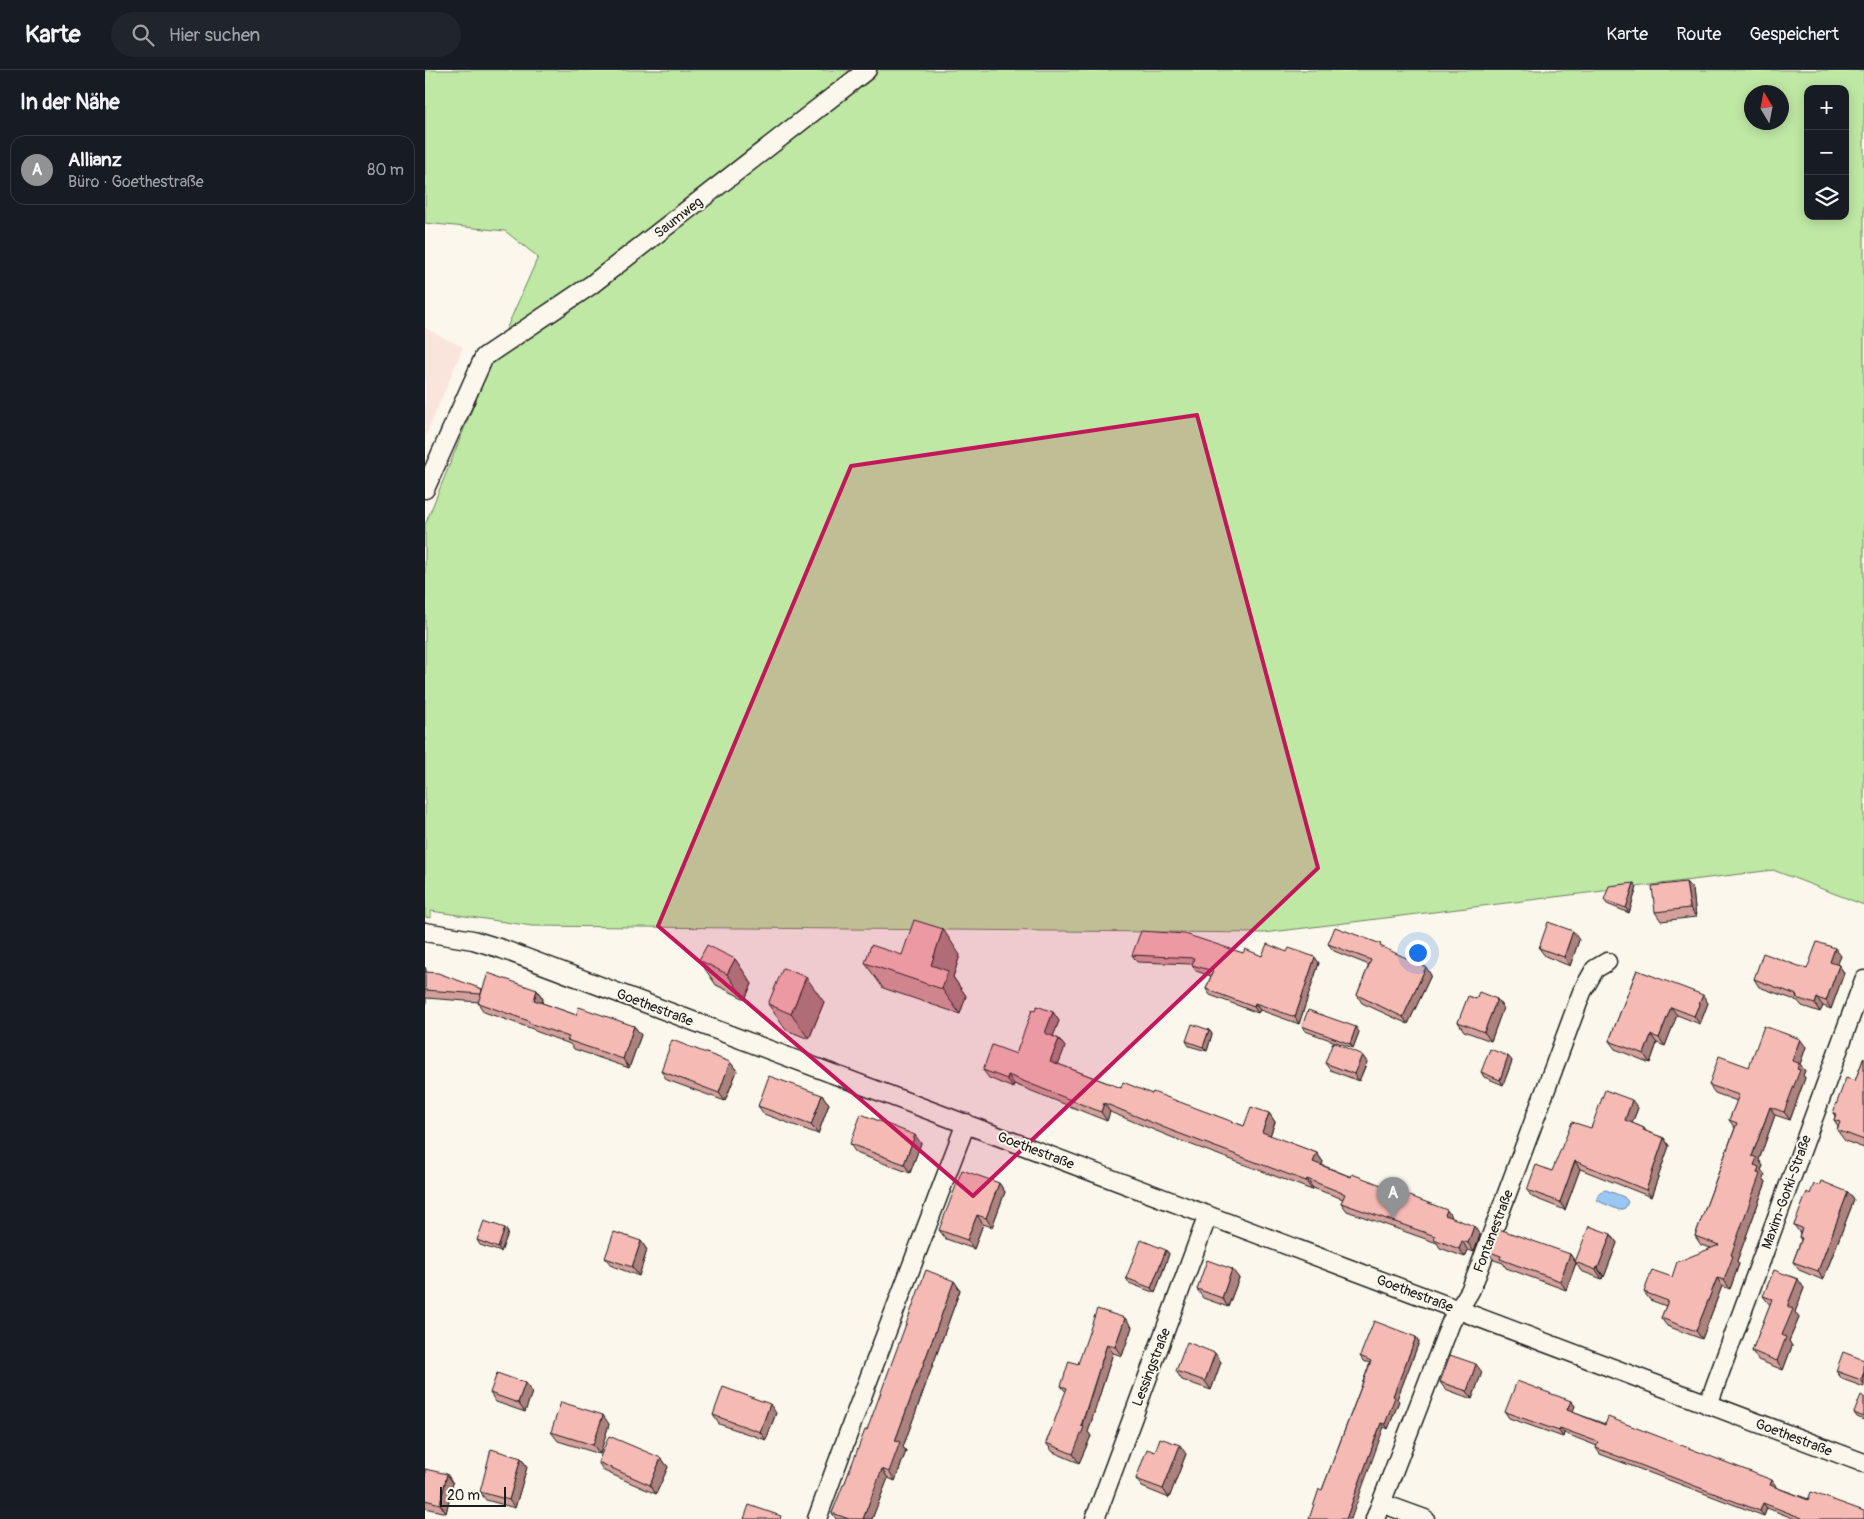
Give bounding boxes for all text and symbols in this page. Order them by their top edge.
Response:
search box [111,12,461,57]
text: Karte [25,20,81,49]
icon: search [129,21,157,49]
text: Hier suchen [169,23,260,47]
text: Karte [1606,23,1648,46]
text: Route [1676,23,1721,46]
text: Gespeichert [1749,23,1839,46]
north arrow [1744,85,1789,130]
map controls [1804,85,1849,220]
button: + [1804,85,1849,130]
text: In der Nähe [20,89,120,116]
button: − [1804,130,1849,175]
text: Allianz [68,148,122,172]
text: A [32,160,42,180]
text: 80 m [367,160,404,180]
text: Büro · Goethestraße [68,172,204,192]
button: layers [1804,175,1849,220]
street label: Saumweg [651,193,706,242]
your location [1405,940,1431,966]
street label: Goethestraße [614,985,696,1030]
street label: Goethestraße [995,1128,1077,1173]
street label: Maxim-Gorki-Straße [1758,1133,1815,1251]
pin: A [1377,1177,1409,1218]
street label: Fontanestraße [1470,1187,1517,1275]
street label: Goethestraße [1374,1271,1456,1316]
street label: Lessingstraße [1129,1326,1174,1409]
street label: Goethestraße [1753,1415,1835,1460]
scale bar [440,1484,506,1507]
text: 20 m [447,1487,480,1504]

